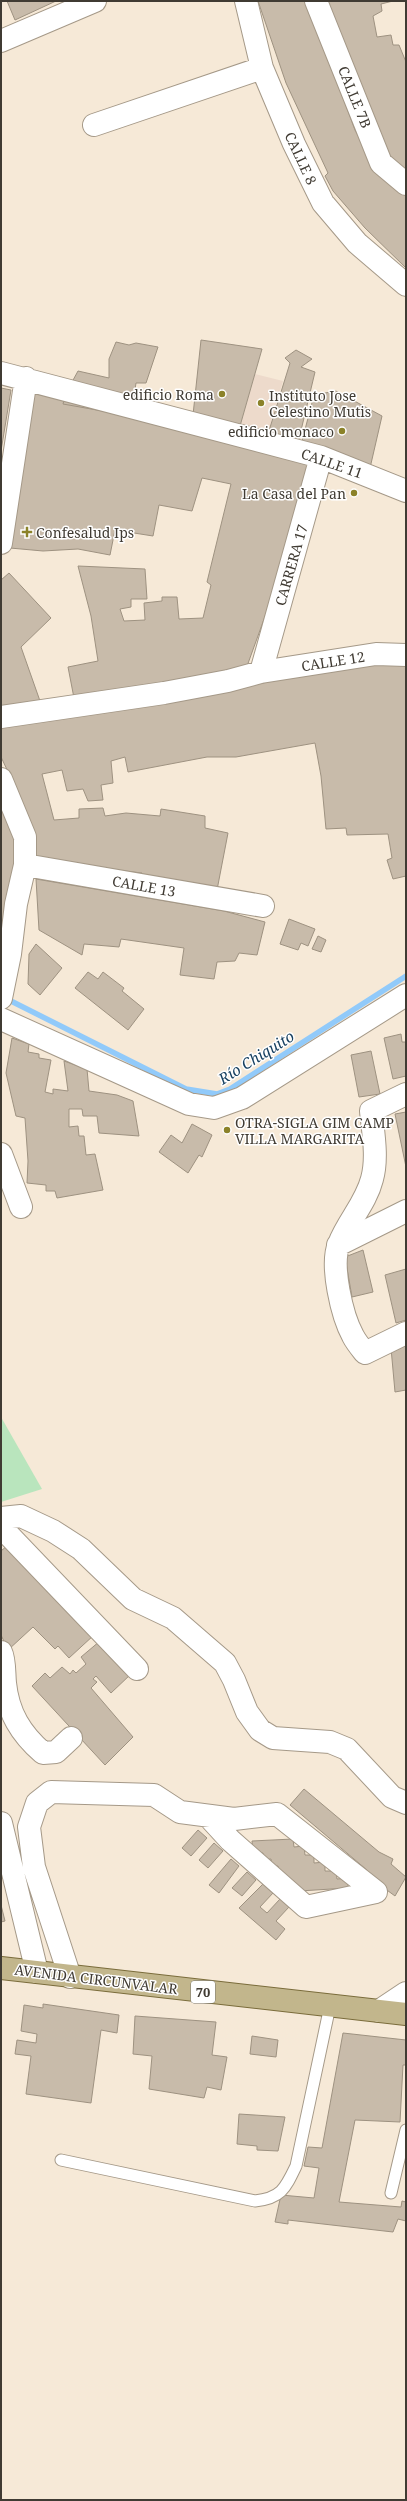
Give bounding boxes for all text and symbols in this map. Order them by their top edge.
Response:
street label: CALLE 7B [334,63,376,131]
street label: CALLE 8 [281,129,322,188]
place label: edificio Roma [123,385,214,404]
place label: Instituto Jose Celestino Mutis [269,386,371,421]
marker: edificio Roma [217,389,227,399]
marker: Instituto Jose Celestino Mutis [256,398,266,408]
place label: edificio monaco [228,422,334,441]
marker: edificio monaco [337,426,347,436]
street label: CALLE 11 [299,444,365,482]
place label: La Casa del Pan [242,484,346,503]
marker: La Casa del Pan [349,488,359,498]
street label: CARRERA 17 [270,522,312,608]
place label: Confesalud Ips [36,523,134,542]
marker: Confesalud Ips [21,526,33,538]
street label: CALLE 12 [300,647,366,675]
street label: CALLE 13 [111,871,177,901]
water label: Río Chiquito [213,1026,298,1089]
place label: OTRA-SIGLA GIM CAMP VILLA MARGARITA [235,1113,394,1148]
marker: OTRA-SIGLA GIM CAMP VILLA MARGARITA [222,1125,232,1135]
street label: AVENIDA CIRCUNVALAR [13,1960,179,1999]
road number: 70 [191,1981,215,2003]

